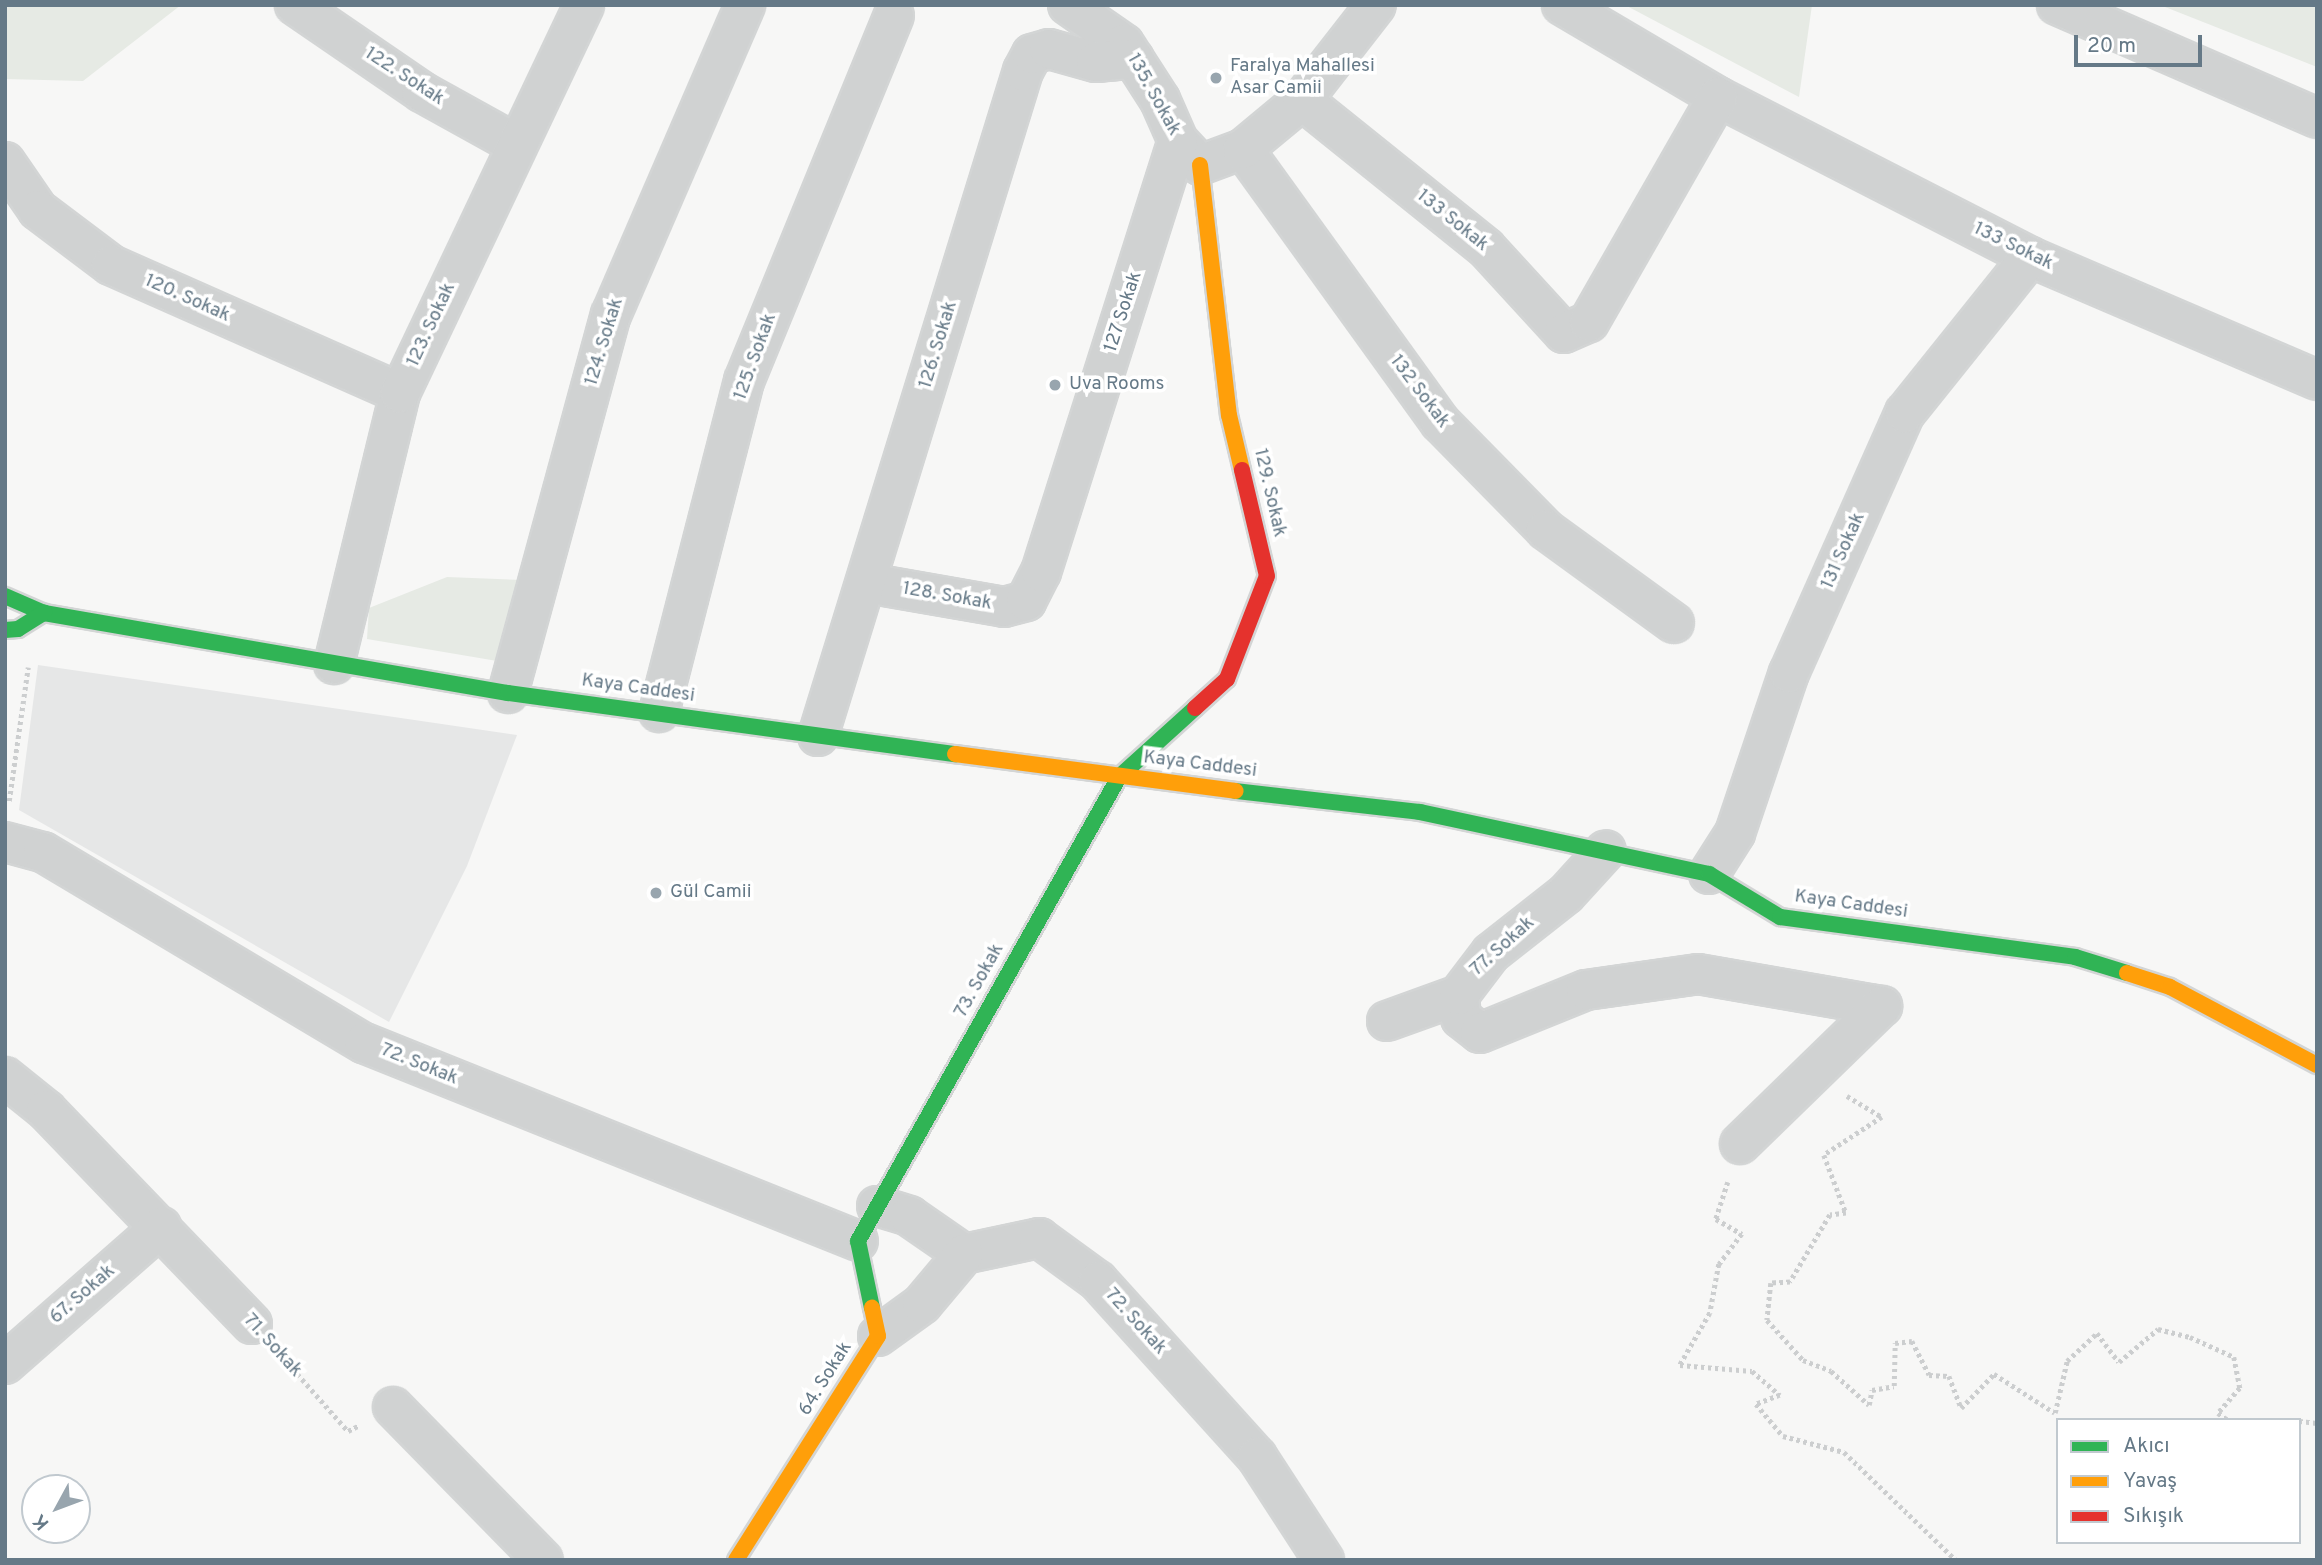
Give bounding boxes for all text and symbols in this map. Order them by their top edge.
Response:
scale bar [2077,21,2205,65]
text: 20 m [2087,33,2136,60]
street label: 122. Sokak [360,43,448,111]
street label: 135. Sokak [1121,50,1185,140]
place label: Faralya Mahallesi Asar Camii [1230,56,1375,100]
marker: Faralya Mahallesi Asar Camii [1208,70,1224,86]
street label: 133 Sokak [1411,185,1493,257]
street label: 133 Sokak [1969,218,2057,276]
street label: 127 Sokak [1100,268,1148,356]
street label: 120. Sokak [141,270,233,328]
street label: 123. Sokak [403,279,461,371]
street label: 124. Sokak [581,295,629,389]
street label: 126. Sokak [915,299,963,391]
street label: 125. Sokak [730,311,782,403]
street label: 132 Sokak [1384,351,1454,433]
place label: Uva Rooms [1069,374,1164,396]
marker: Uva Rooms [1047,377,1063,393]
street label: 129. Sokak [1248,447,1290,539]
street label: 131 Sokak [1817,509,1871,593]
street label: 128. Sokak [901,578,993,616]
street label: Kaya Caddesi [580,670,696,708]
street label: Kaya Caddesi [1142,747,1258,783]
place label: Gül Camii [670,882,751,904]
marker: Gül Camii [648,885,664,901]
street label: Kaya Caddesi [1793,886,1909,924]
street label: 77. Sokak [1466,912,1540,982]
street label: 73. Sokak [950,940,1010,1022]
street label: 72. Sokak [377,1039,461,1091]
street label: 67. Sokak [46,1260,120,1330]
street label: 72. Sokak [1099,1284,1171,1360]
street label: 71. Sokak [238,1310,306,1382]
street label: 64. Sokak [794,1338,858,1420]
legend [2056,1418,2301,1544]
text: Akıcı [2123,1433,2170,1460]
text: Yavaş [2123,1468,2177,1495]
north arrow [21,1474,91,1544]
text: Sıkışık [2123,1503,2184,1530]
text: K [28,1509,55,1534]

